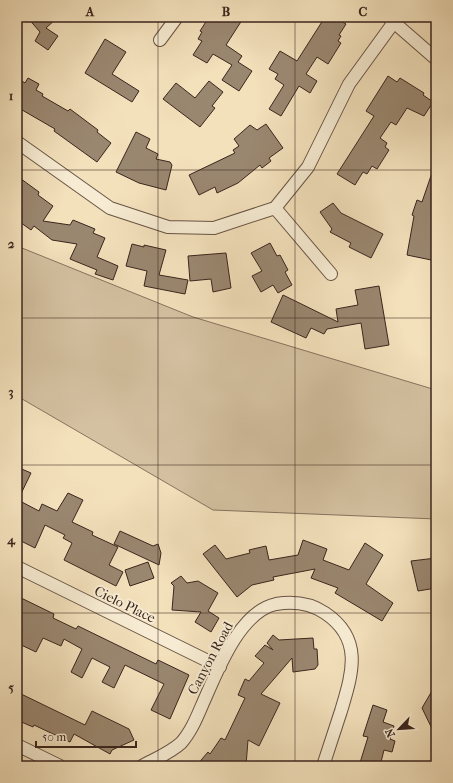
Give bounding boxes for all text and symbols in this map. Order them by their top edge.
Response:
text: A [85,4,95,19]
text: B [222,4,231,19]
text: C [359,4,368,19]
text: 1 [9,88,14,103]
text: 2 [8,236,15,251]
text: 3 [8,384,14,400]
text: 4 [6,532,16,548]
street label: Cielo Place [91,582,158,627]
street label: Canyon Road [184,619,237,698]
text: 5 [8,680,14,695]
north arrow [379,709,419,749]
scale bar [36,723,136,749]
text: N [382,726,398,740]
text: 50 m [42,730,66,744]

